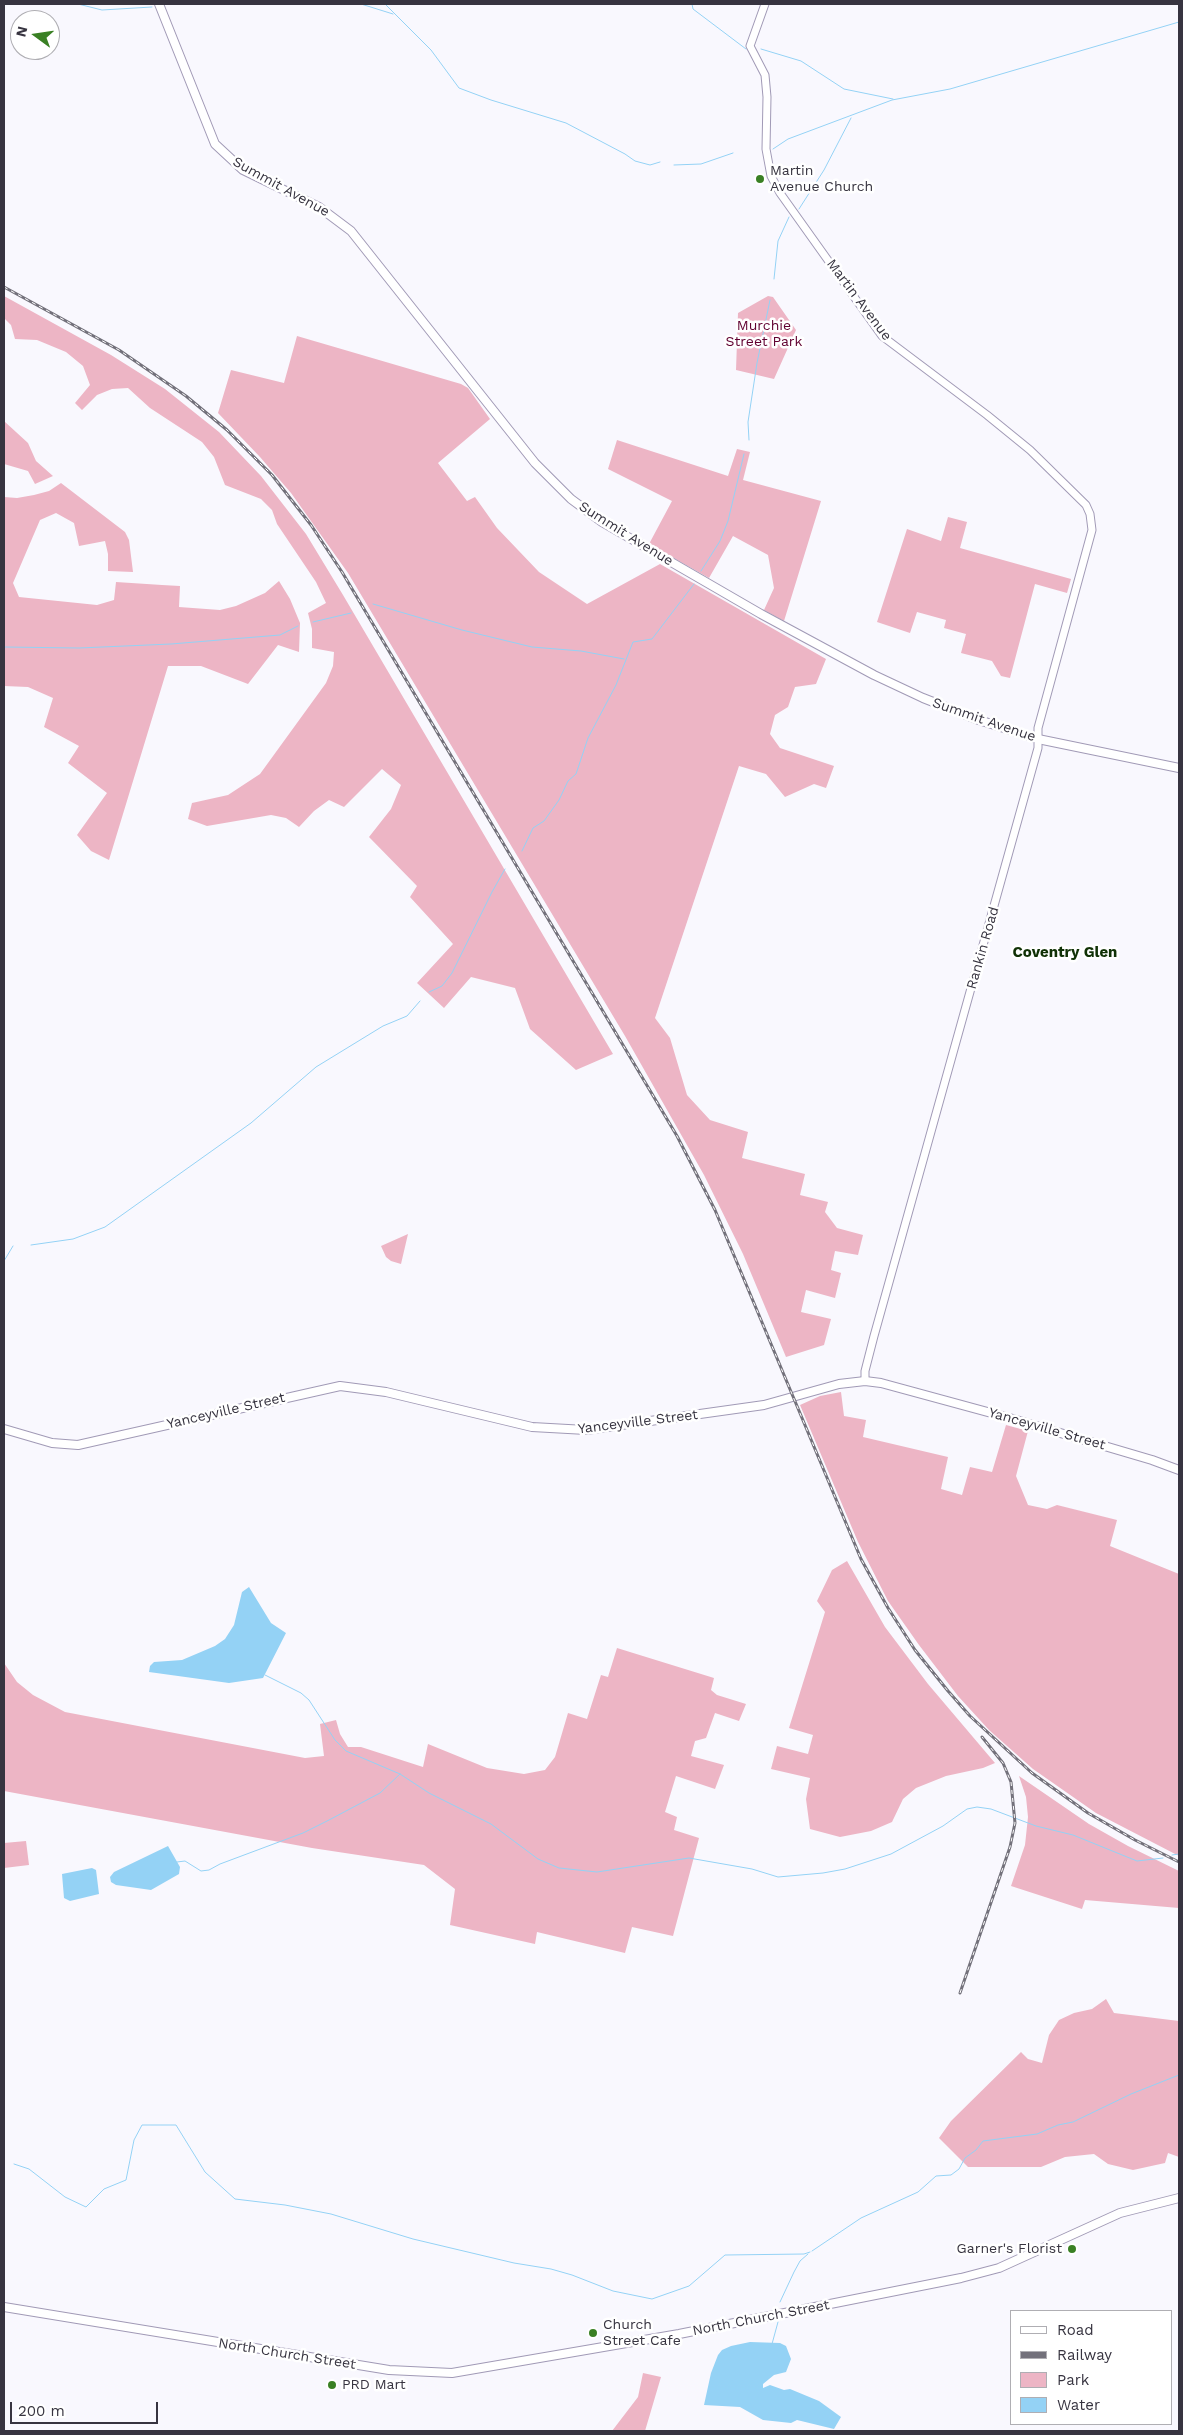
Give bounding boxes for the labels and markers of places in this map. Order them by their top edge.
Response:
place label: Martin Avenue Church [770,163,873,196]
marker: Martin Avenue Church [754,173,766,185]
place label: Garner's Florist [957,2241,1062,2257]
marker: Garner's Florist [1066,2243,1078,2255]
place label: Church Street Cafe [603,2317,681,2350]
marker: Church Street Cafe [587,2327,599,2339]
place label: PRD Mart [342,2377,406,2393]
marker: PRD Mart [326,2379,338,2391]

